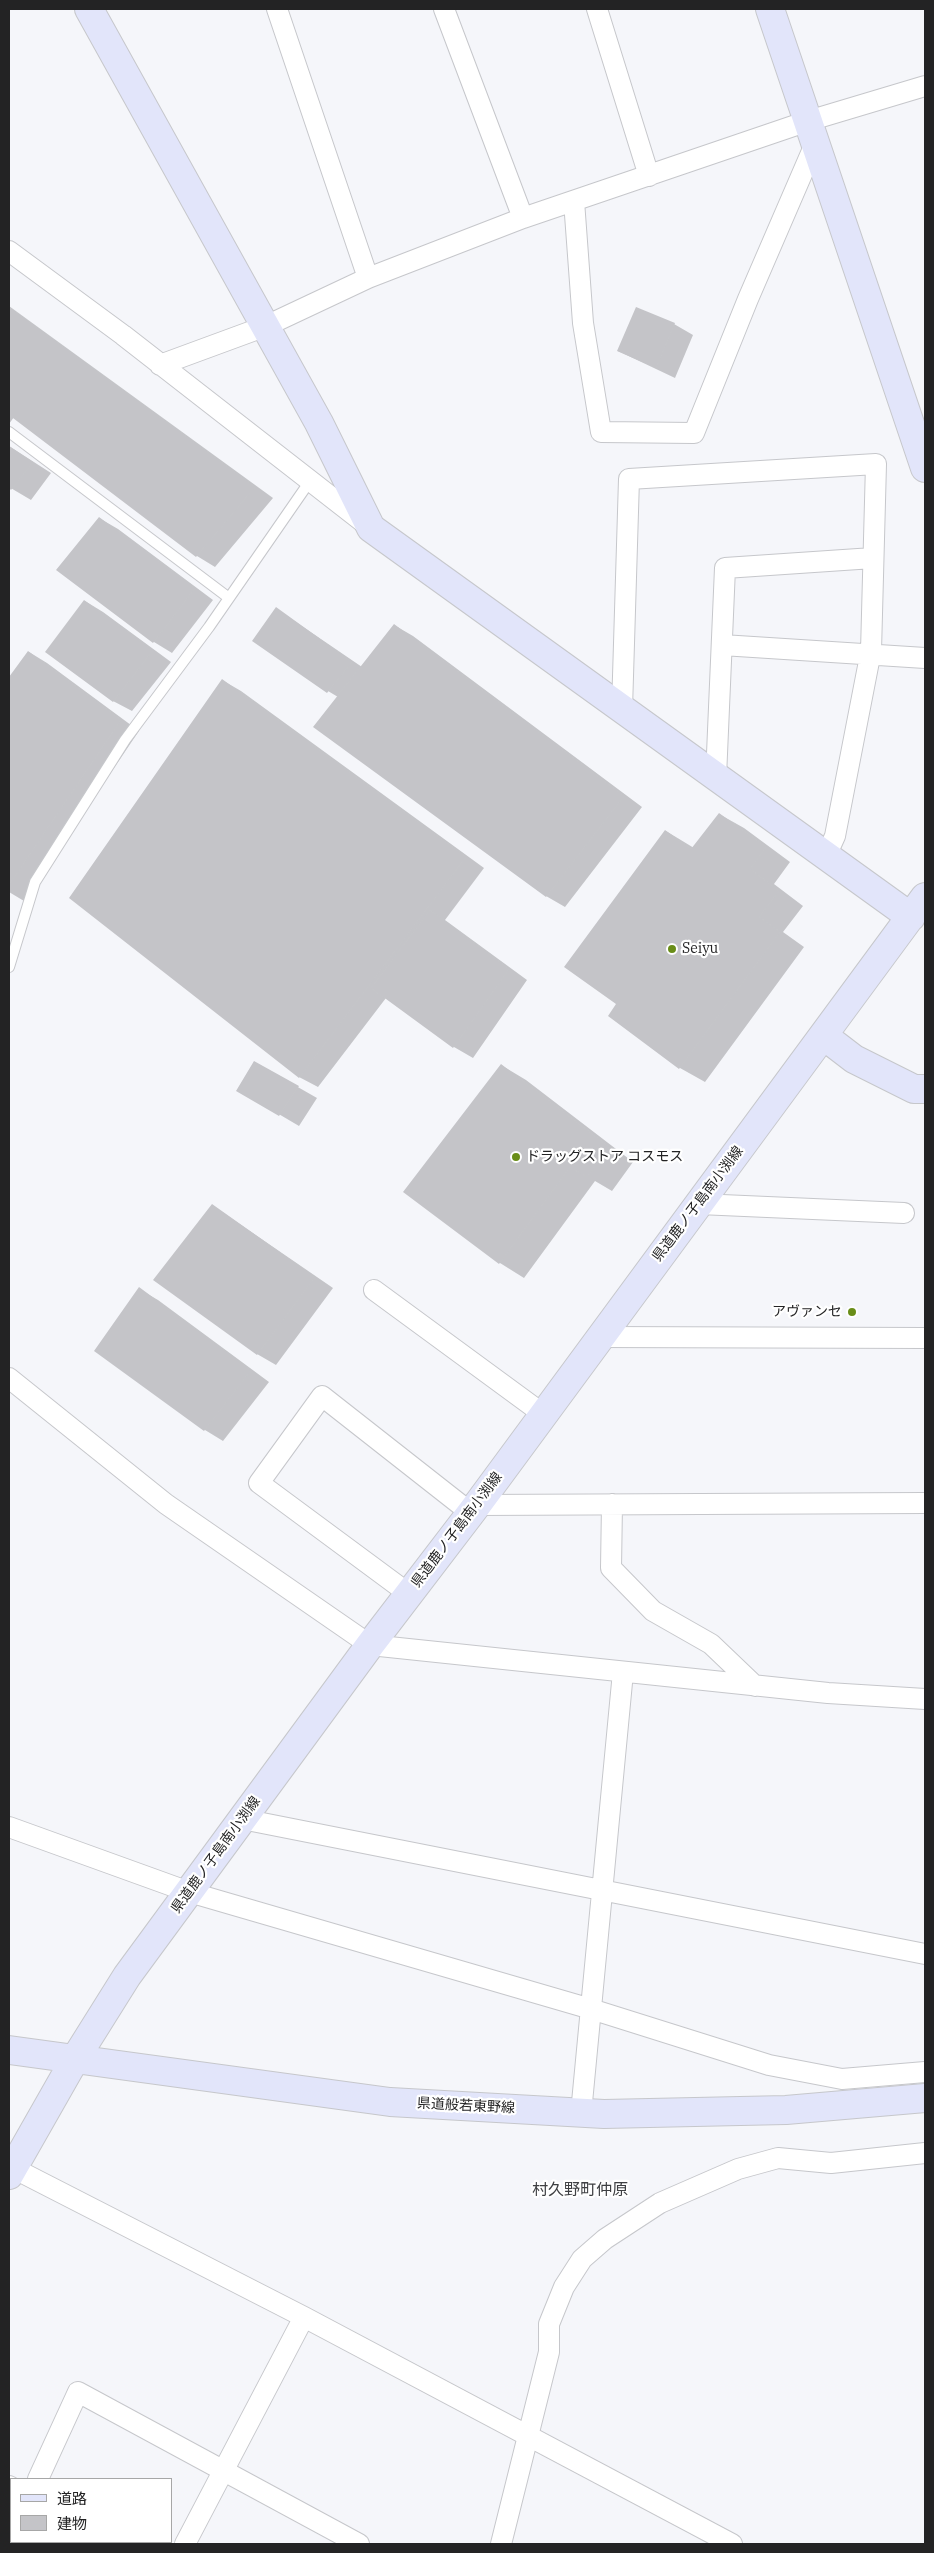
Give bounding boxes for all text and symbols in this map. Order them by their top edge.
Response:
place label: Seiyu [682,941,718,957]
marker: Seiyu [666,943,678,955]
street label: 県道鹿ノ子島南小渕線 [649,1143,747,1265]
place label: ドラッグストア コスモス [526,1149,683,1165]
marker: ドラッグストア コスモス [510,1151,522,1163]
place label: アヴァンセ [772,1304,842,1320]
marker: アヴァンセ [846,1306,858,1318]
street label: 県道鹿ノ子島南小渕線 [408,1469,506,1591]
street label: 県道鹿ノ子島南小渕線 [168,1793,264,1917]
street label: 県道般若東野線 [417,2095,515,2117]
district label: 村久野町仲原 [532,2180,628,2200]
legend [10,2478,172,2543]
text: 道路 [57,2489,87,2508]
text: 建物 [57,2514,87,2533]

